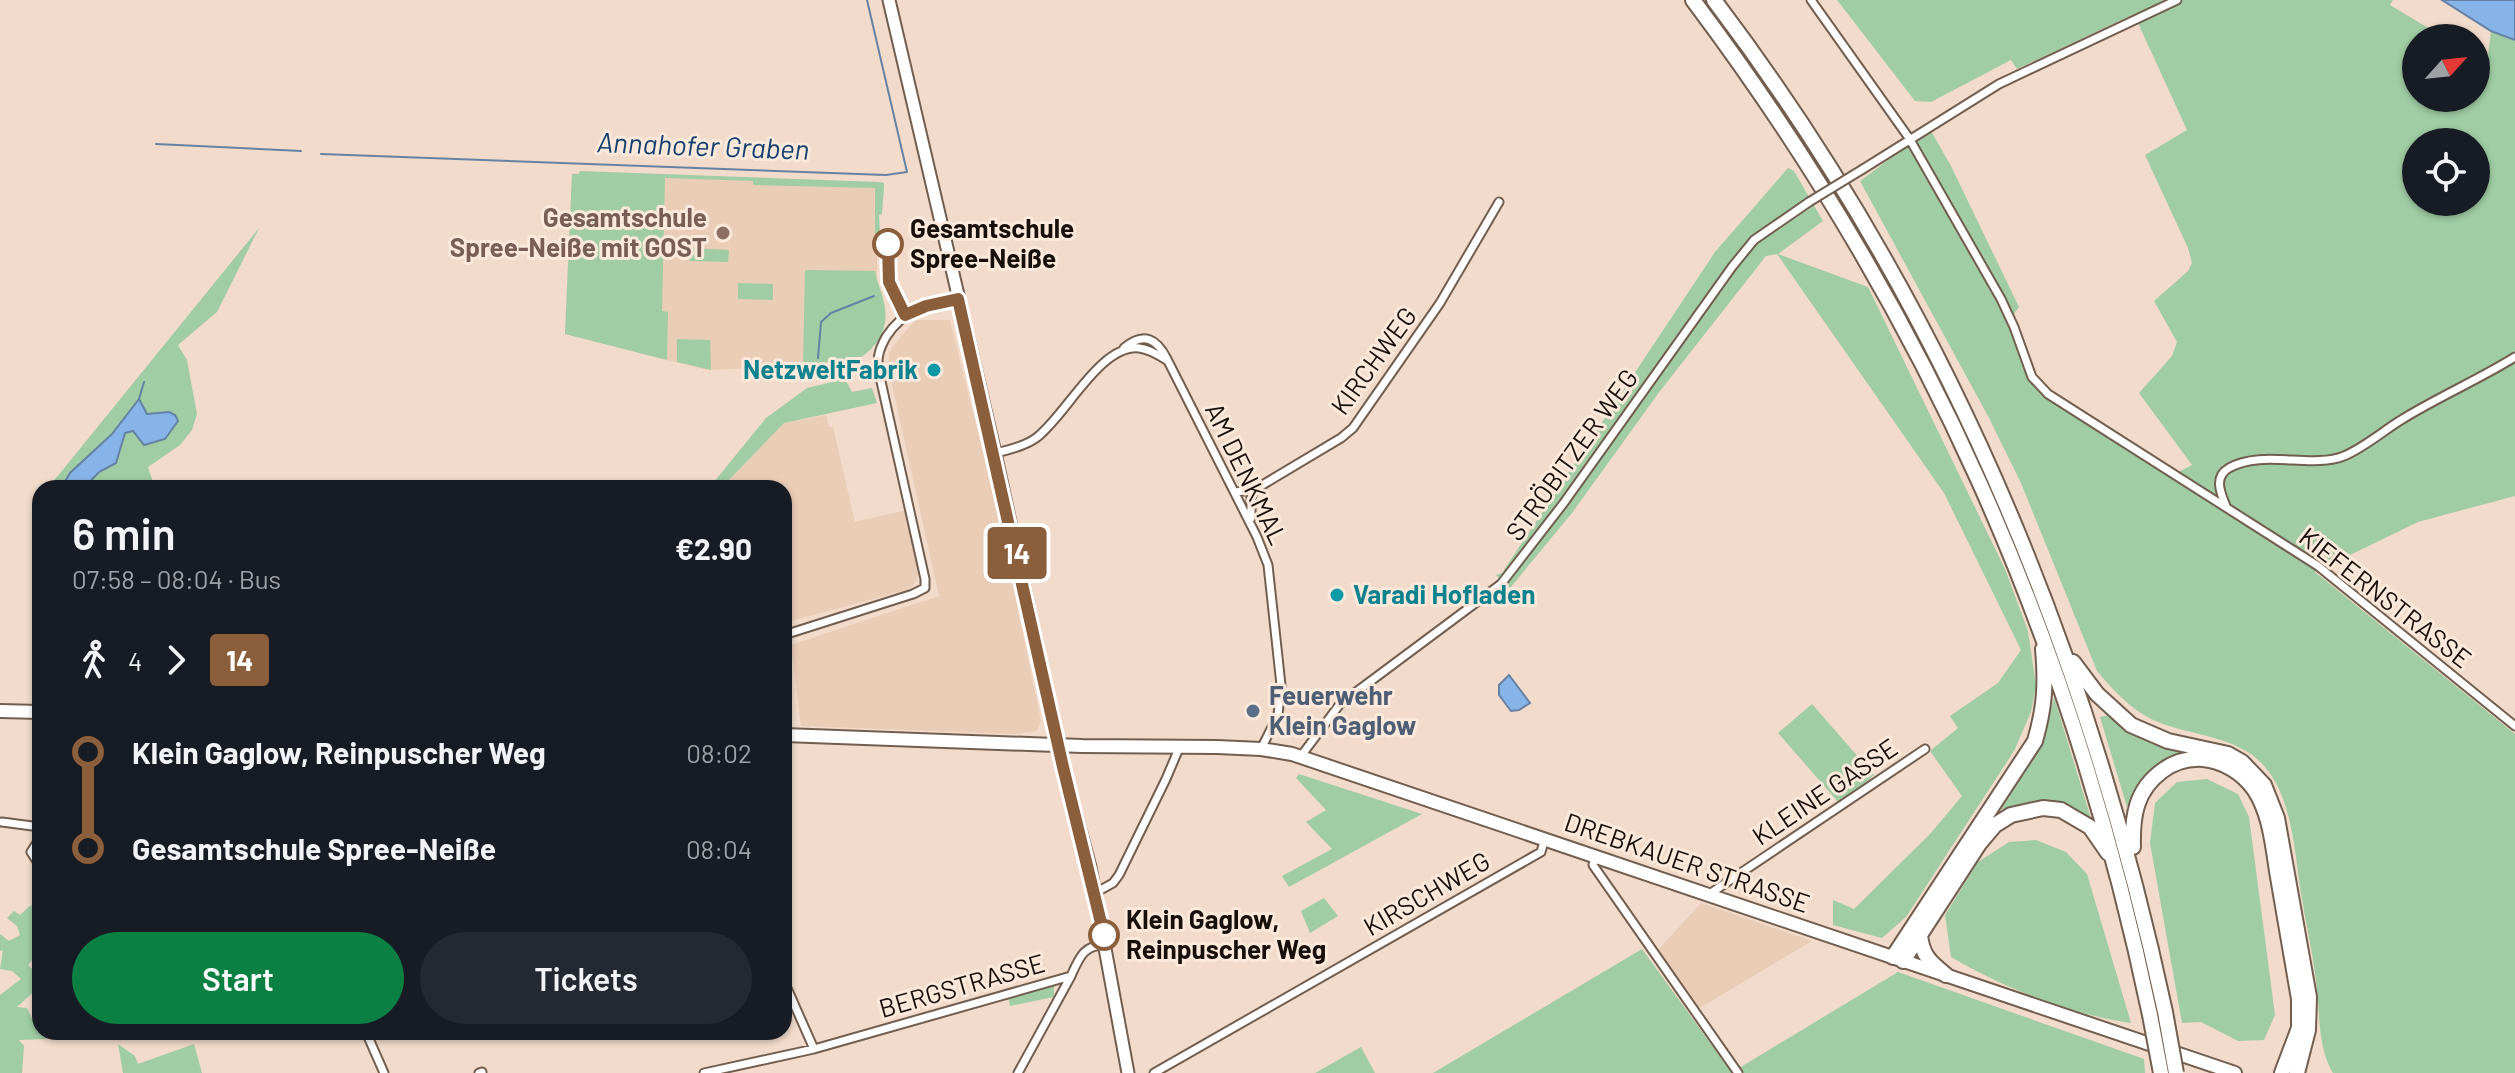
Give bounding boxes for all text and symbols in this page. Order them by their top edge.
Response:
north arrow [2402,24,2490,112]
map controls [2402,24,2490,216]
water label: Annahofer Graben [596,124,810,166]
button: locate [2402,128,2490,216]
place label: Gesamtschule Spree-Neiße mit GOST [450,201,707,262]
place label: Gesamtschule Spree-Neiße [910,212,1074,273]
marker: Gesamtschule Spree-Neiße mit GOST [714,224,732,242]
marker: Gesamtschule Spree-Neiße [873,229,903,259]
street label: KIRCHWEG [1323,300,1422,420]
place label: NetzweltFabrik [743,353,918,384]
marker: NetzweltFabrik [925,361,943,379]
street label: STRÖBITZER WEG [1498,362,1643,546]
street label: AM DENKMAL [1200,397,1295,549]
text: 6 min [72,506,176,559]
street label: KIEFERNSTRASSE [2294,520,2478,674]
line badge: 14 [981,527,1053,579]
text: €2.90 [675,530,752,566]
text: 14 [1004,536,1030,570]
text: 07:58 – 08:04 · Bus [72,563,281,594]
place label: Varadi Hofladen [1353,578,1536,609]
marker: Varadi Hofladen [1328,586,1346,604]
icon: walk [72,638,116,682]
icon: forward [154,638,198,682]
text: 14 [226,643,253,677]
text: 4 [128,645,142,676]
place label: Feuerwehr Klein Gaglow [1269,679,1416,740]
marker: Feuerwehr Klein Gaglow [1244,702,1262,720]
street label: KLEINE GASSE [1746,731,1903,851]
text: Klein Gaglow, Reinpuscher Weg [132,734,546,770]
text: 08:02 [686,737,752,768]
street label: DREBKAUER STRASSE [1561,805,1814,918]
text: Gesamtschule Spree-Neiße [132,830,496,866]
text: 08:04 [686,833,752,864]
street label: KIRSCHWEG [1358,844,1495,941]
place label: Klein Gaglow, Reinpuscher Weg [1126,903,1326,964]
marker: Klein Gaglow, Reinpuscher Weg [1089,920,1119,950]
button: Start [72,932,404,1024]
button: Tickets [420,932,752,1024]
street label: BERGSTRASSE [875,946,1048,1023]

